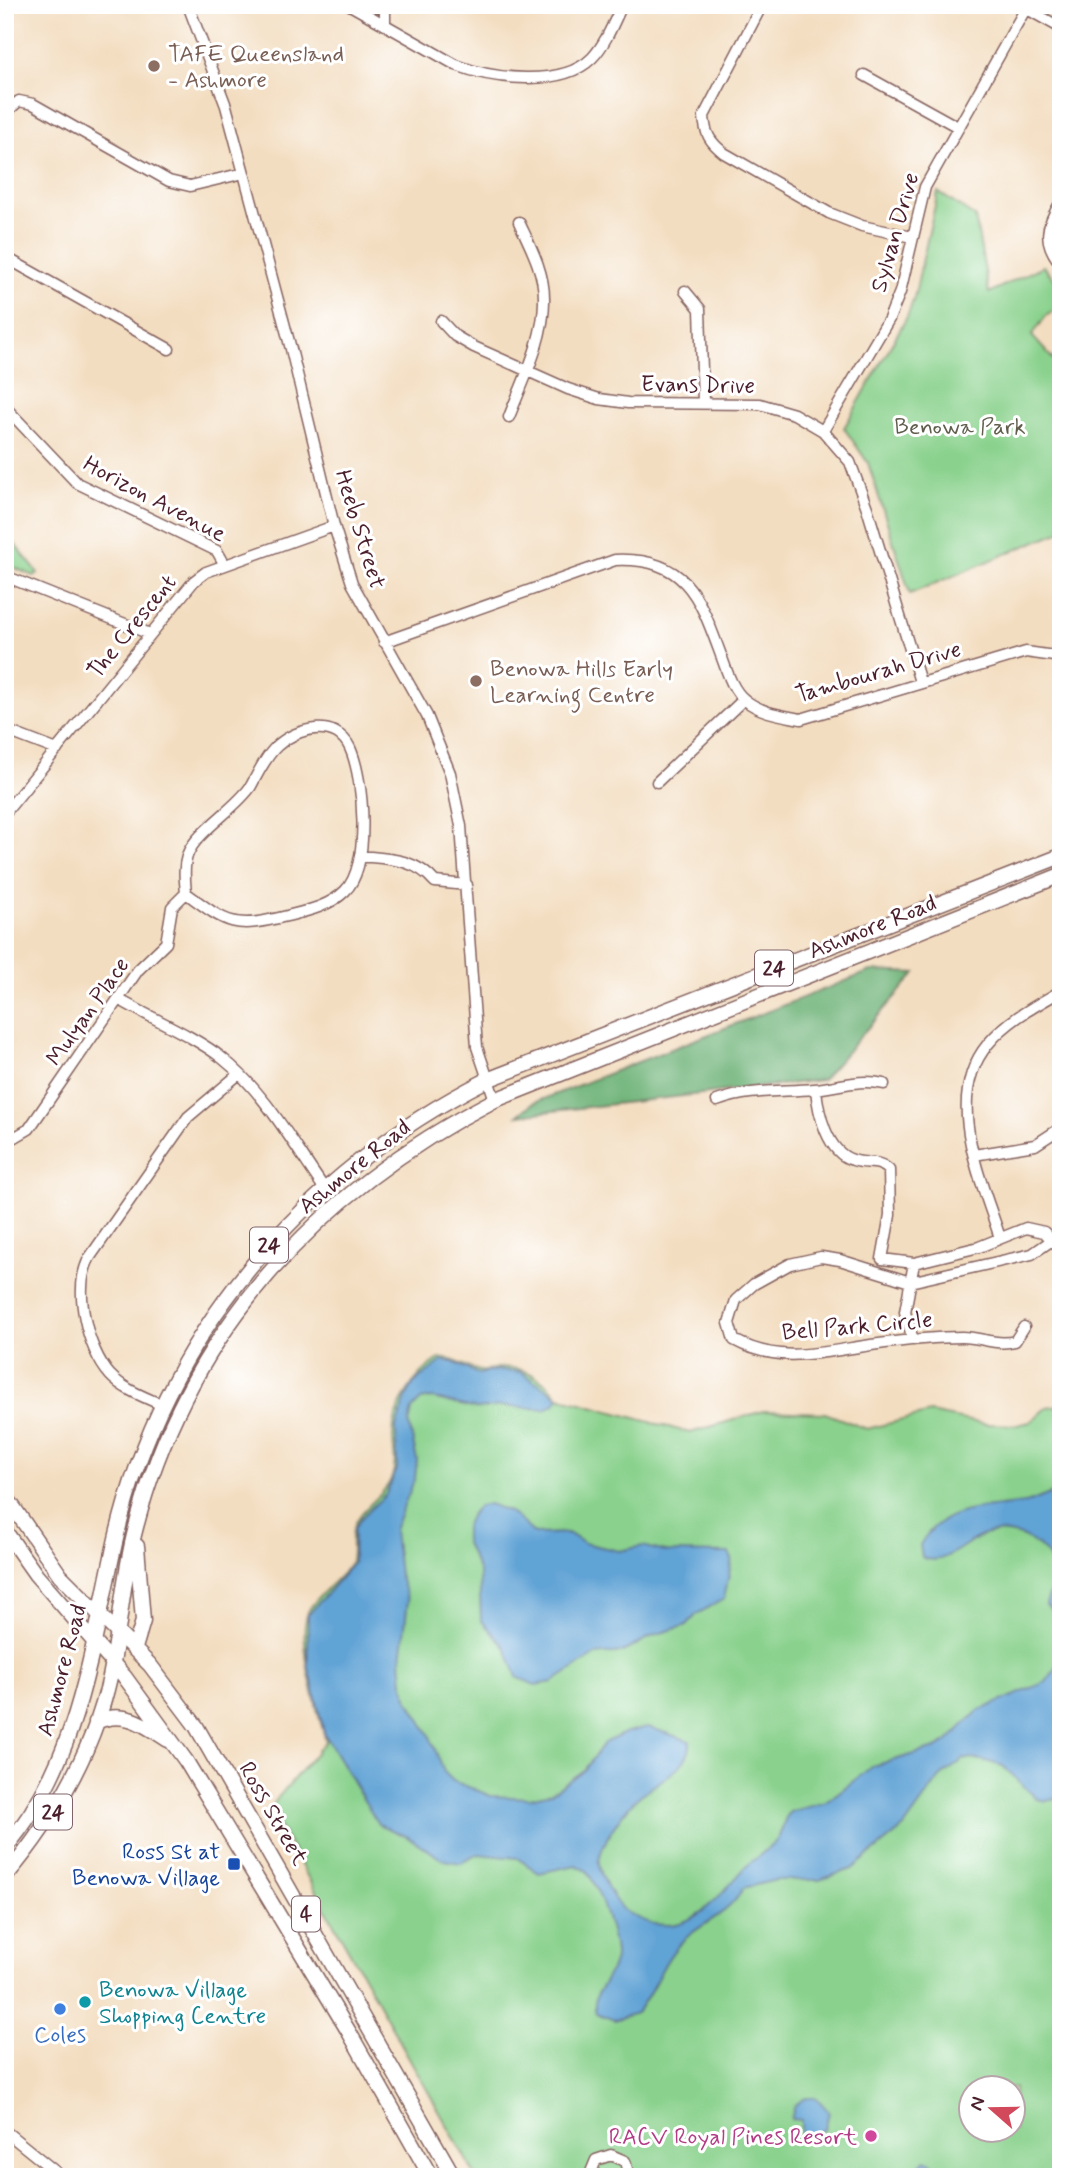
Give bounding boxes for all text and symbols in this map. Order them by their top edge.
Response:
place label: TAFE Queensland - Ashmore [168,40,344,96]
marker: TAFE Queensland - Ashmore [146,58,162,74]
street label: Sylvan Drive [865,169,927,296]
street label: Evans Drive [641,370,755,402]
park label: Benowa Park [894,413,1026,443]
street label: Horizon Avenue [78,450,230,550]
street label: Heeb Street [327,466,391,593]
street label: The Crescent [81,569,184,686]
street label: Tambourah Drive [792,635,965,711]
place label: Benowa Hills Early Learning Centre [490,655,673,713]
marker: Benowa Hills Early Learning Centre [468,673,484,689]
street label: Ashmore Road [804,889,941,967]
road number: 24 [755,950,793,986]
street label: Mulyan Place [40,952,137,1072]
street label: Ashmore Road [293,1113,417,1222]
road number: 24 [250,1228,288,1262]
street label: Bell Park Circle [781,1305,934,1349]
street label: Ashmore Road [31,1601,95,1740]
street label: Ross Street [231,1757,314,1872]
road number: 24 [34,1794,72,1829]
place label: Ross St at Benowa Village [72,1838,220,1894]
marker: Ross St at Benowa Village [226,1856,242,1872]
road number: 4 [292,1896,320,1932]
place label: Benowa Village Shopping Centre [99,1976,266,2032]
marker: Benowa Village Shopping Centre [77,1994,93,2010]
marker: Coles [52,2001,68,2017]
place label: Coles [34,2021,86,2051]
north arrow [958,2074,1028,2144]
text: N [964,2093,991,2114]
place label: RACV Royal Pines Resort [609,2123,857,2153]
marker: RACV Royal Pines Resort [863,2128,879,2144]

